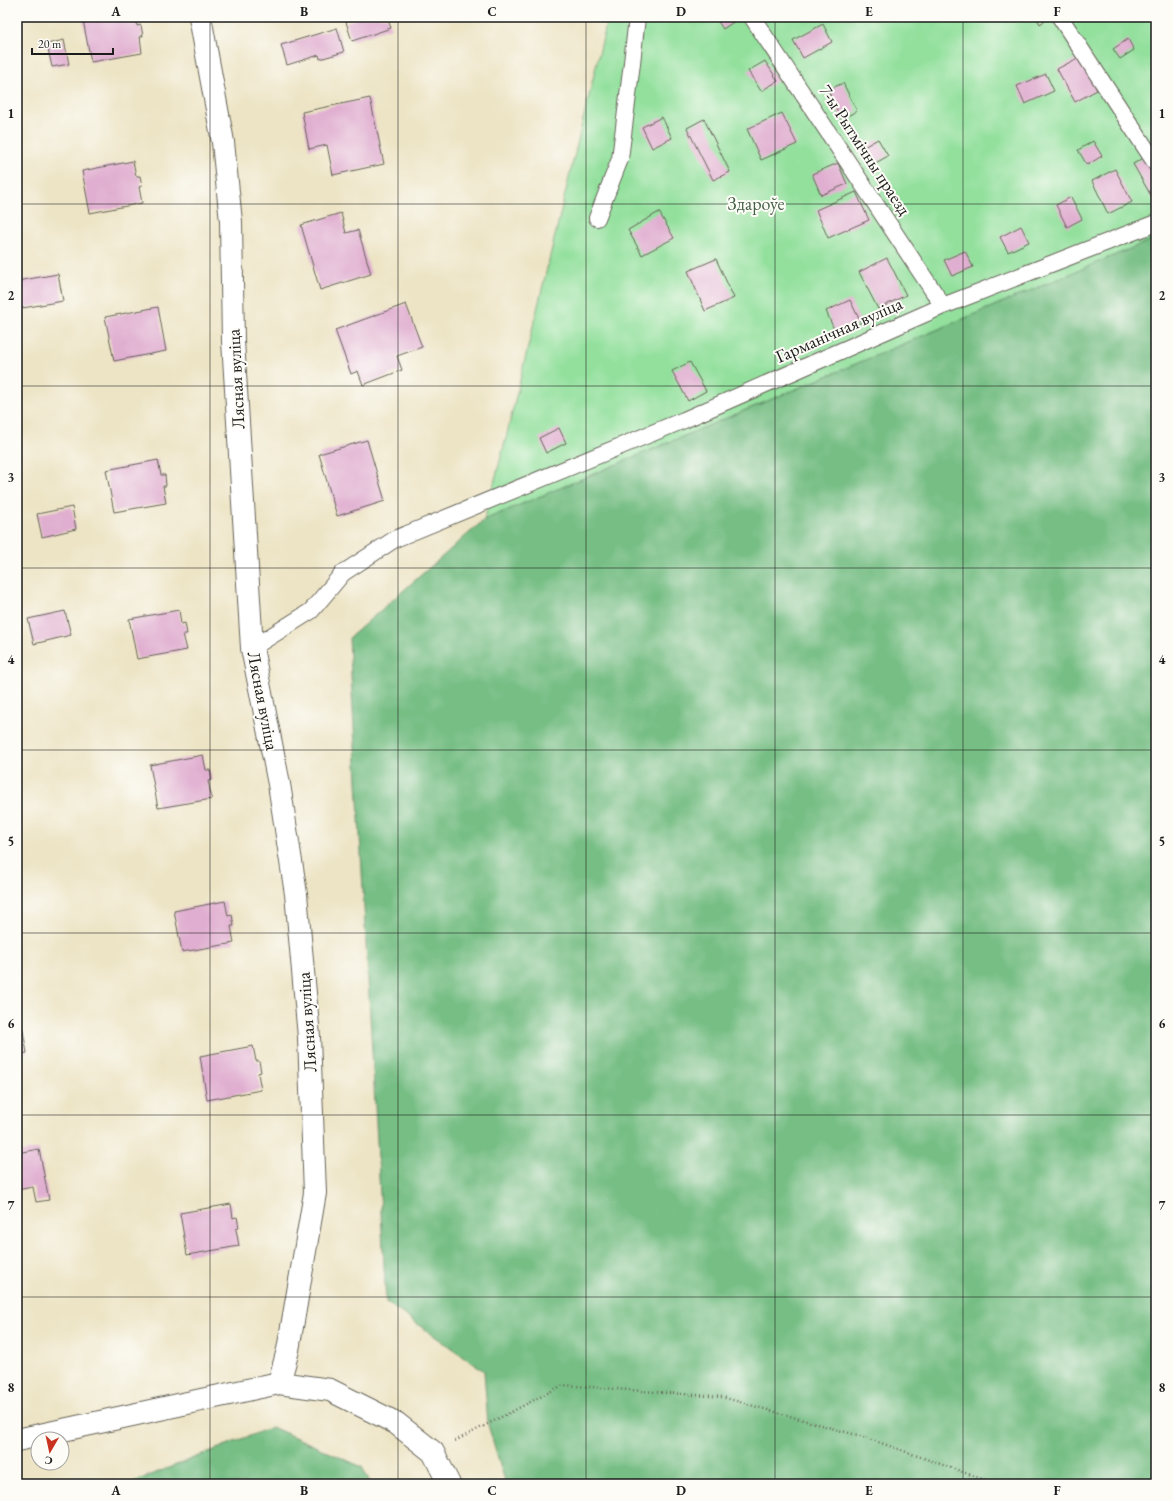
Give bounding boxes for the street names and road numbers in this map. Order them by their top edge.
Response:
street label: 7-ы Рытмічны праезд [815,80,916,219]
street label: Гарманічная вуліца [772,291,907,368]
street label: Лясная вуліца [221,327,250,430]
street label: Лясная вуліца [243,649,285,753]
street label: Лясная вуліца [291,970,321,1073]

